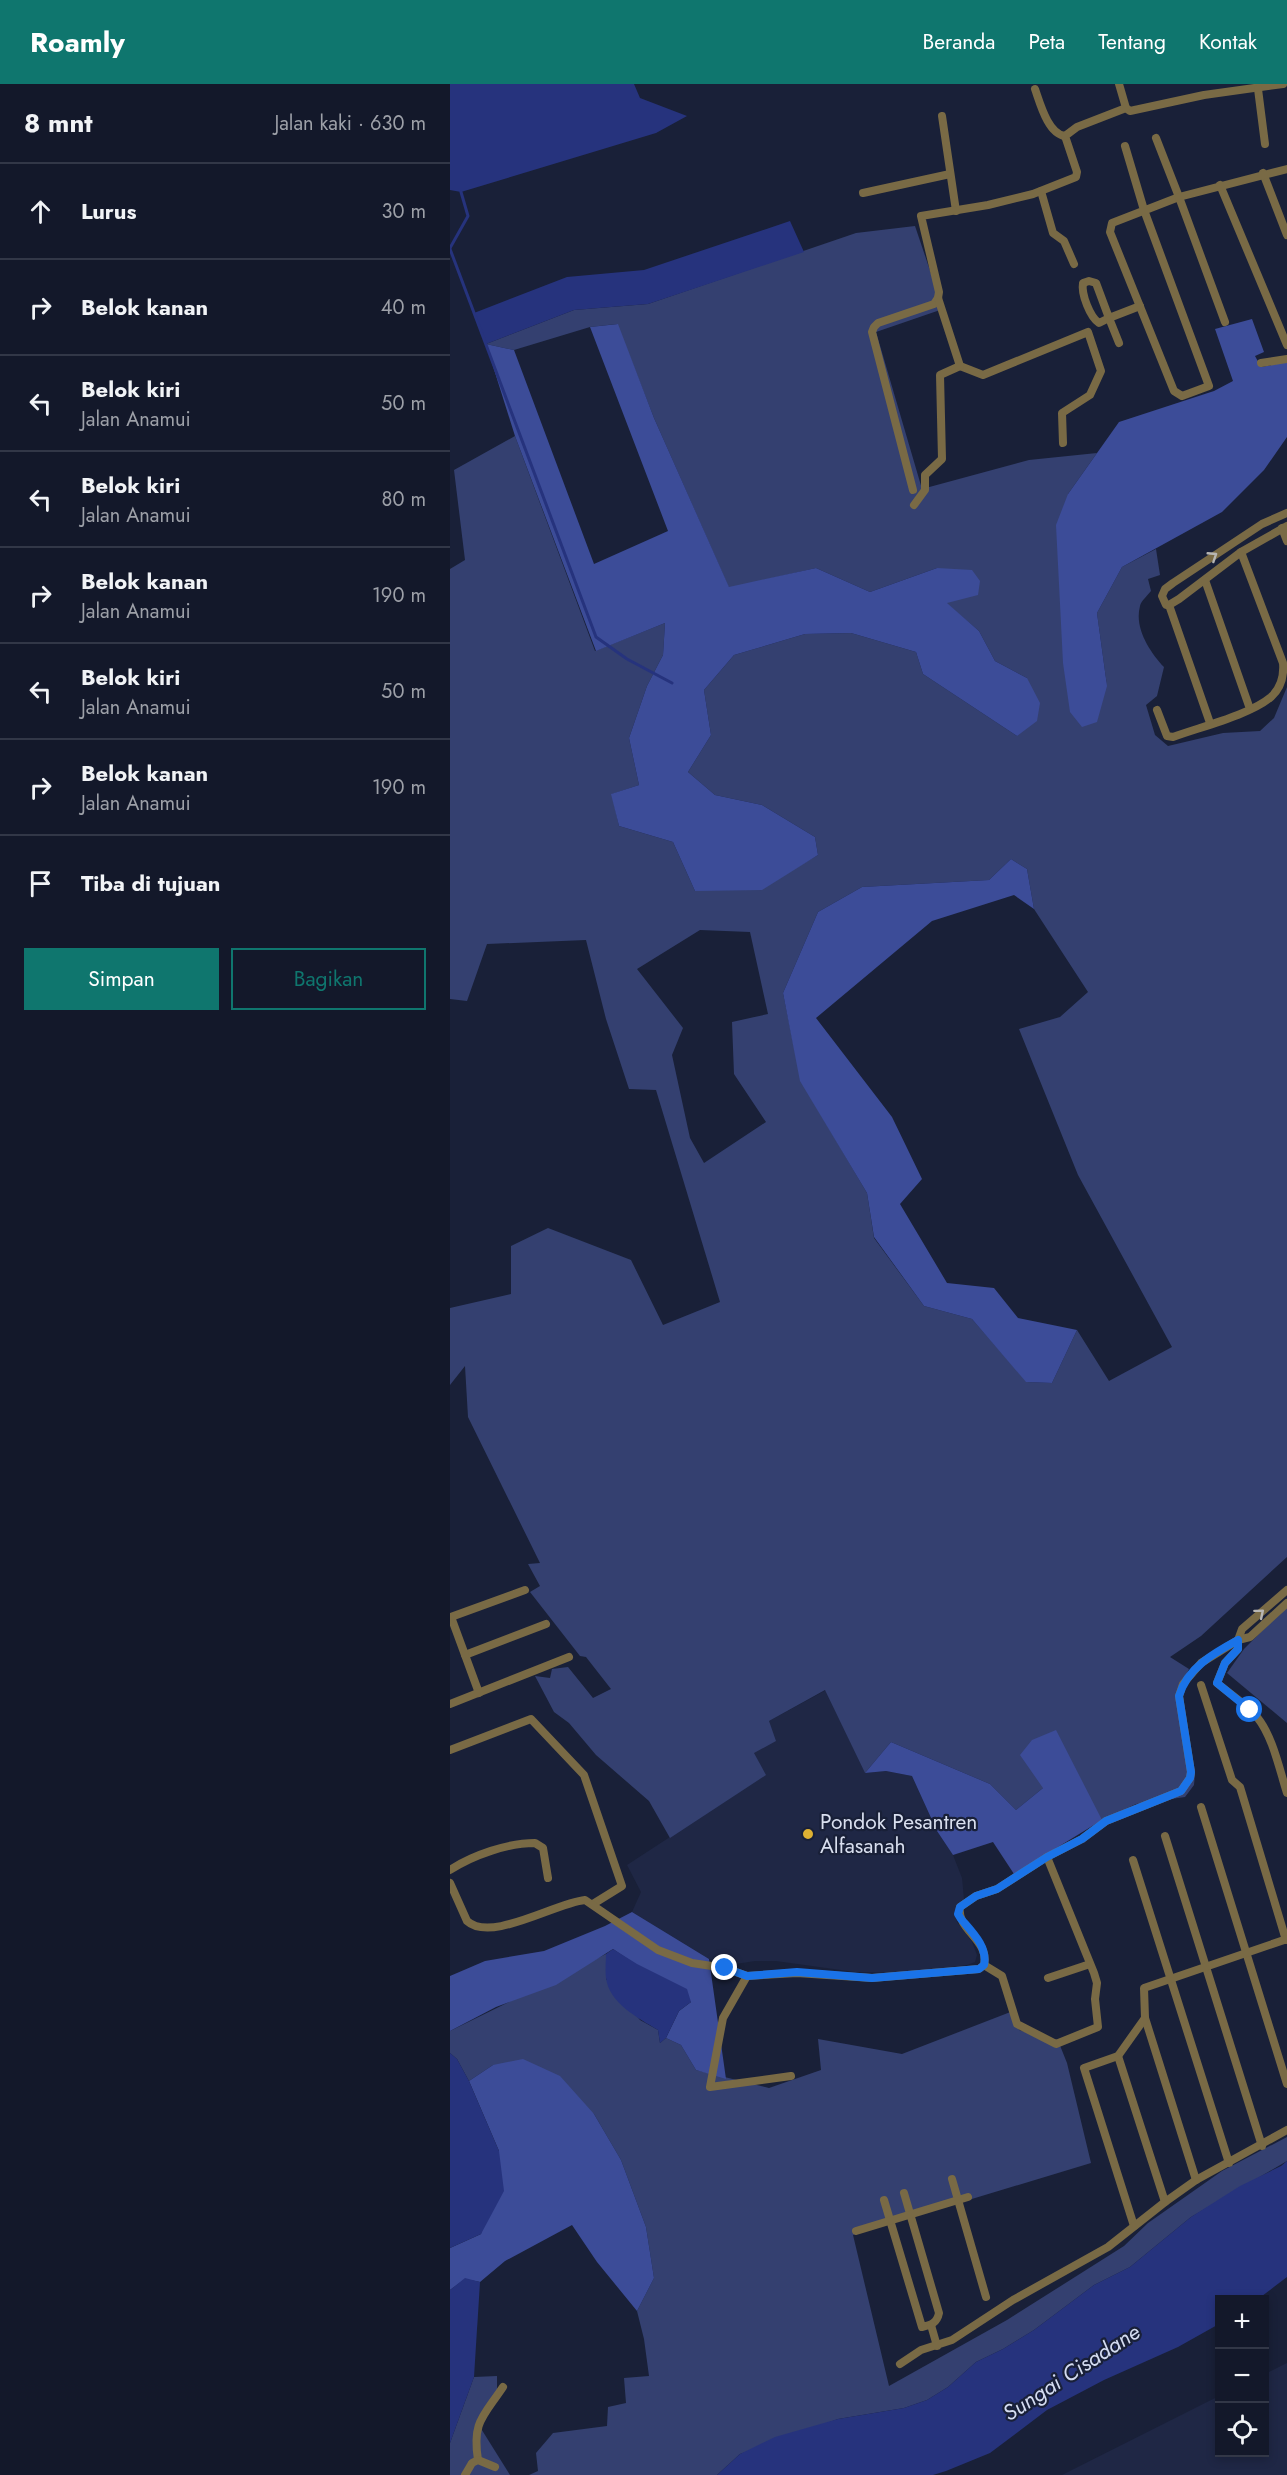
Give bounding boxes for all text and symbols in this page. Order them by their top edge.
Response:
text: Roamly [30,22,125,63]
text: Beranda [922,27,995,57]
text: Peta [1028,27,1065,57]
text: Tentang [1098,27,1166,57]
text: Kontak [1199,27,1257,57]
text: 8 mnt [24,104,93,142]
text: Jalan kaki · 630 m [274,109,426,138]
icon: ahead [24,195,57,228]
text: Lurus [81,195,137,227]
text: 30 m [381,197,426,226]
icon: right [24,291,57,324]
text: Belok kanan [81,291,208,323]
text: 40 m [381,293,426,322]
text: Belok kiri [81,373,180,405]
icon: left [24,387,57,420]
text: 50 m [381,389,426,418]
text: Jalan Anamui [81,405,191,434]
text: Belok kiri [81,469,180,501]
icon: left [24,483,57,516]
text: 80 m [381,485,426,514]
text: Jalan Anamui [81,501,191,530]
one-way arrow [1207,552,1218,563]
text: Belok kanan [81,565,208,597]
icon: right [24,579,57,612]
text: 190 m [372,581,426,610]
text: Jalan Anamui [81,597,191,626]
text: Belok kiri [81,661,180,693]
icon: left [24,675,57,708]
text: 50 m [381,677,426,706]
text: Jalan Anamui [81,693,191,722]
text: Belok kanan [81,757,208,789]
icon: right [24,771,57,804]
text: 190 m [372,773,426,802]
text: Jalan Anamui [81,789,191,818]
icon: arrive [24,867,57,900]
text: Tiba di tujuan [81,867,220,899]
button: Simpan [24,948,219,1010]
button: Bagikan [231,948,426,1010]
one-way arrow [1253,1609,1264,1620]
route start [1236,1696,1262,1722]
place label: Pondok Pesantren Alfasanah [820,1807,977,1861]
marker: Pondok Pesantren Alfasanah [801,1827,815,1841]
route end [711,1954,737,1980]
map controls [1215,2295,1269,2457]
button: + [1215,2295,1269,2349]
water label: Sungai Cisadane [996,2316,1146,2428]
button: − [1215,2349,1269,2403]
button: locate [1215,2403,1269,2457]

